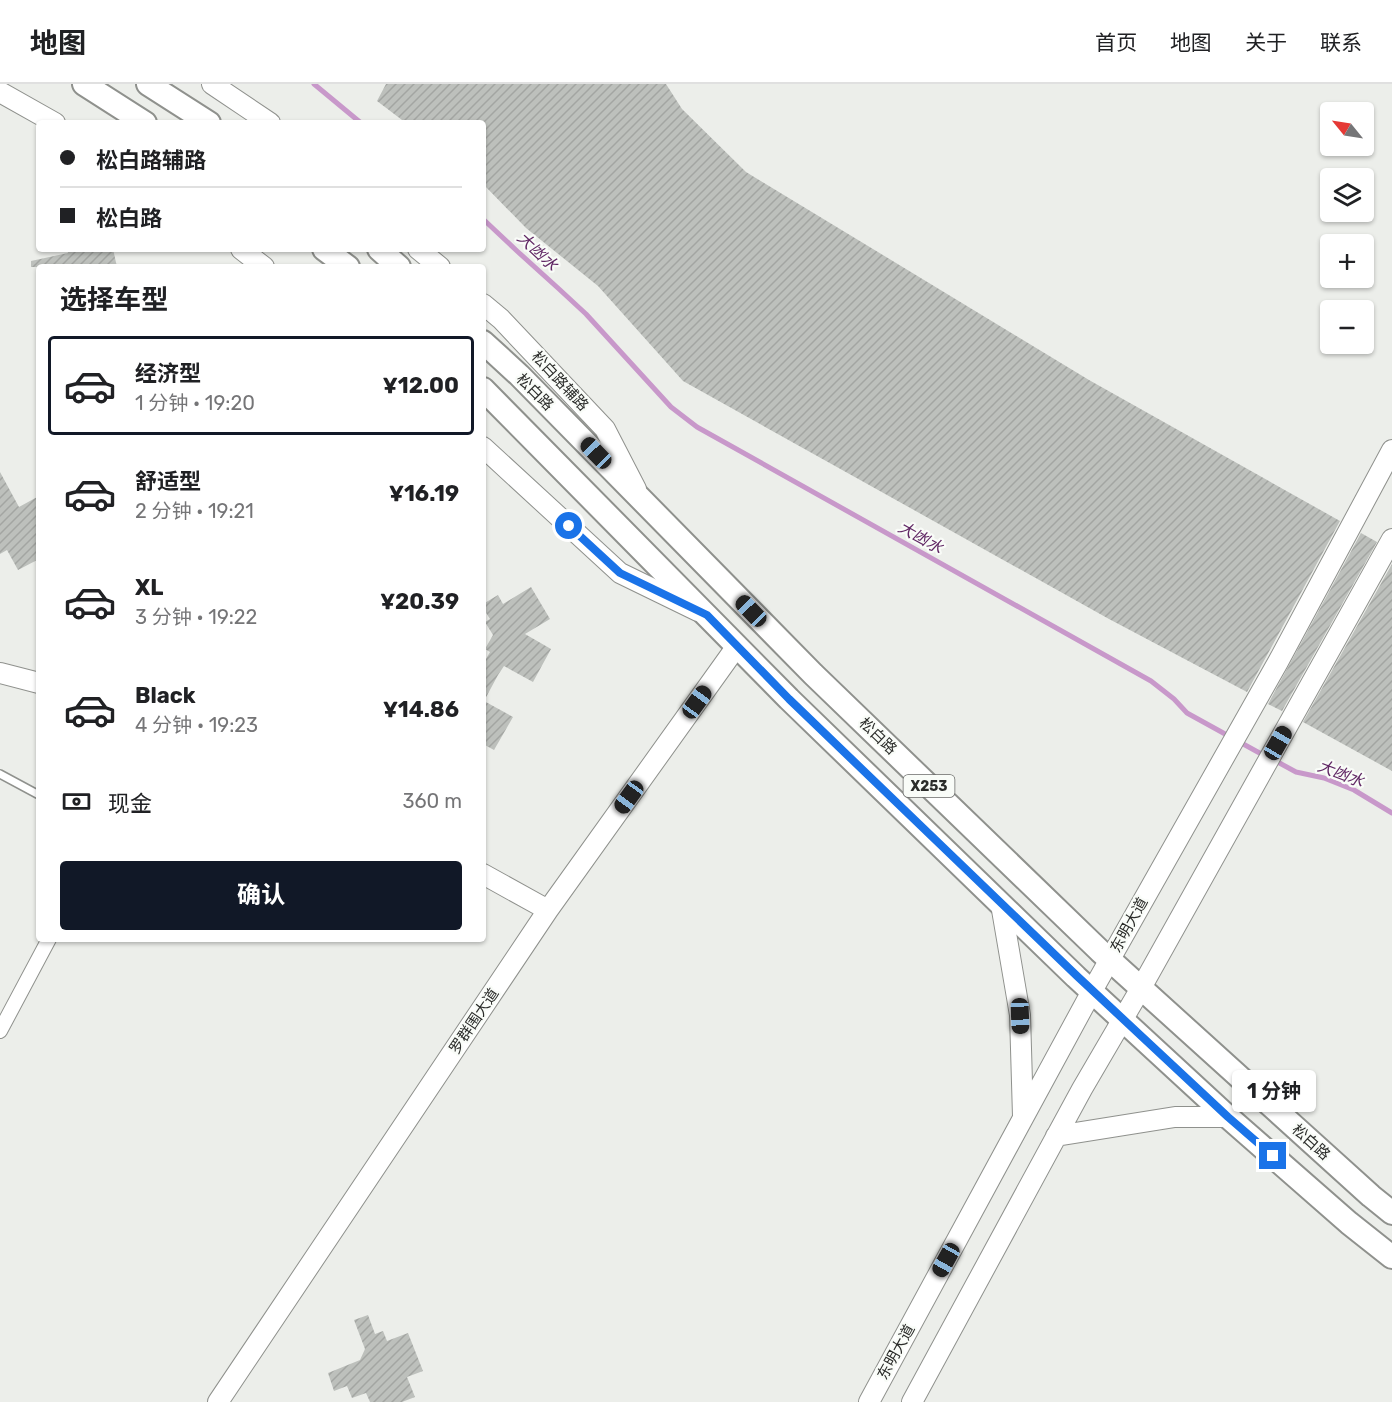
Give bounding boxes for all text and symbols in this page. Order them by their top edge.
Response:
text: 地图 [30,27,86,60]
text: 首页 [1095,30,1137,55]
text: 地图 [1170,30,1212,55]
text: 关于 [1245,30,1287,55]
text: 联系 [1320,30,1362,55]
north arrow [1320,102,1374,156]
map controls [1320,102,1374,354]
text: 松白路辅路 [96,147,206,174]
button: layers [1320,168,1374,222]
text: 松白路 [96,205,162,232]
water label: 大凼水 [514,228,562,275]
button: + [1320,234,1374,288]
text: 选择车型 [60,284,168,316]
button: − [1320,300,1374,354]
street label: 松白路辅路 [528,347,592,415]
icon: car [63,359,117,413]
text: 经济型 [135,360,201,387]
street label: 松白路 [513,370,557,414]
text: ¥12.00 [383,372,459,399]
text: 1 分钟 · 19:20 [135,391,255,415]
car [577,434,615,472]
icon: car [63,467,117,521]
text: 舒适型 [135,468,201,495]
text: ¥16.19 [389,480,459,507]
text: 2 分钟 · 19:21 [135,499,254,523]
route start [555,512,582,539]
water label: 大凼水 [895,517,947,558]
text: XL [135,574,163,601]
icon: car [63,575,117,629]
text: ¥20.39 [380,588,459,615]
car [732,592,770,630]
text: 3 分钟 · 19:22 [135,605,257,629]
text: Black [135,682,196,709]
car [679,682,715,722]
icon: car [63,683,117,737]
text: ¥14.86 [383,696,459,723]
text: 4 分钟 · 19:23 [135,713,258,737]
street label: 松白路 [856,714,900,758]
car [1261,723,1295,763]
water label: 大凼水 [1315,756,1368,791]
road number: X253 [904,775,954,797]
car [611,777,647,817]
icon: cash [60,785,93,818]
text: 360 m [403,789,462,813]
text: 现金 [108,790,152,817]
button: 确认 [60,861,462,930]
street label: 东明大道 [1107,894,1151,956]
street label: 罗群围大道 [446,985,502,1057]
car [1010,998,1030,1034]
callout: 1 分钟 [1231,1069,1315,1111]
text: 1 分钟 [1247,1079,1301,1103]
street label: 松白路 [1288,1120,1334,1164]
route end [1259,1142,1286,1169]
car [929,1240,963,1280]
street label: 东明大道 [874,1321,918,1383]

